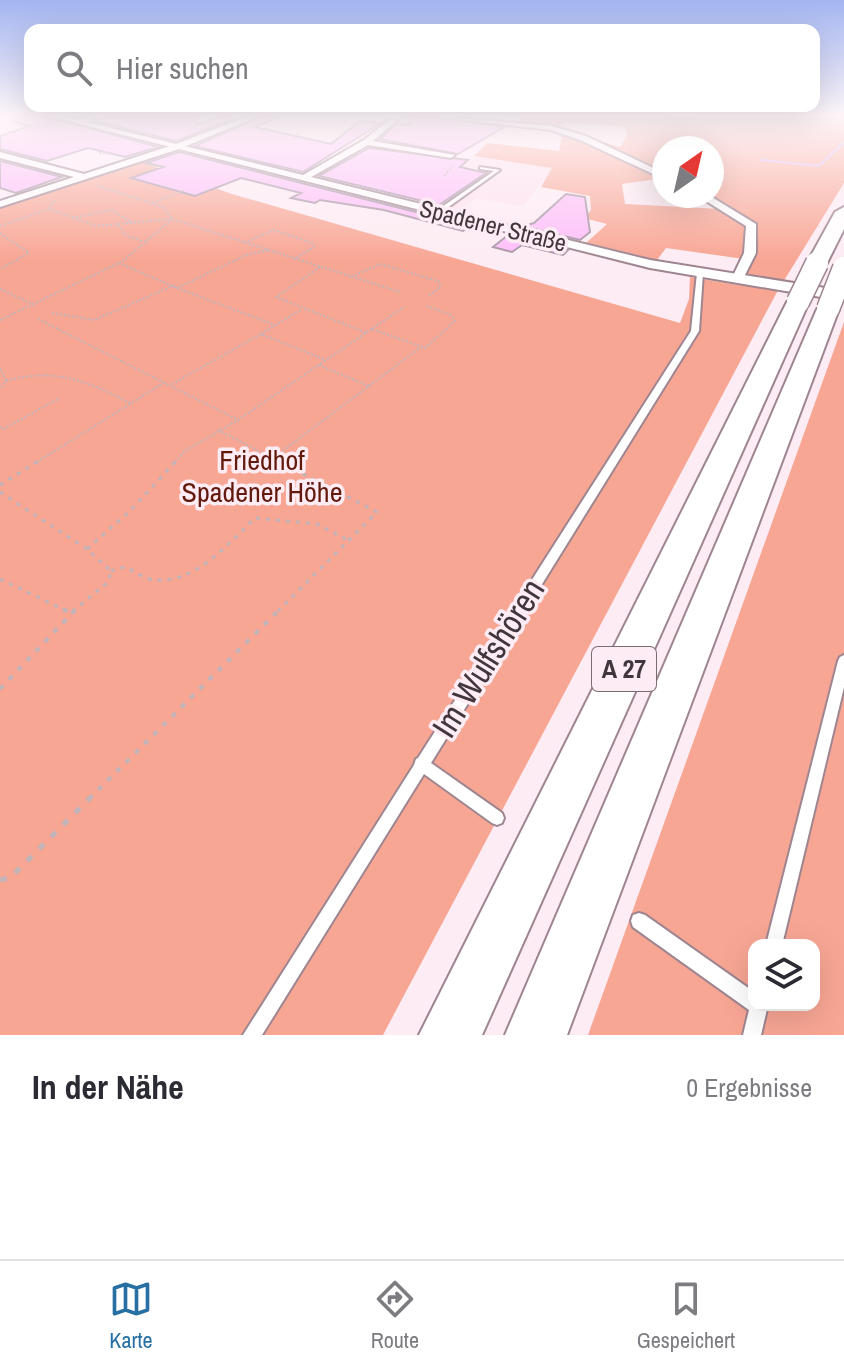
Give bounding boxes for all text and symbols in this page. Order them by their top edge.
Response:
search box [24,24,820,112]
icon: search [52,46,96,90]
text: Hier suchen [116,48,249,88]
north arrow [652,136,724,208]
street label: Spadener Straße [417,191,570,259]
park label: Friedhof Spadener Höhe [182,441,342,511]
street label: Im Wulfshören [421,570,555,746]
road number: A 27 [592,647,656,691]
map controls [748,939,820,1011]
button: layers [748,939,820,1011]
text: In der Nähe [32,1064,184,1110]
text: 0 Ergebnisse [686,1070,812,1105]
tab: Karte [109,1277,153,1355]
tab: Route [371,1277,419,1355]
tab: Gespeichert [637,1277,735,1355]

